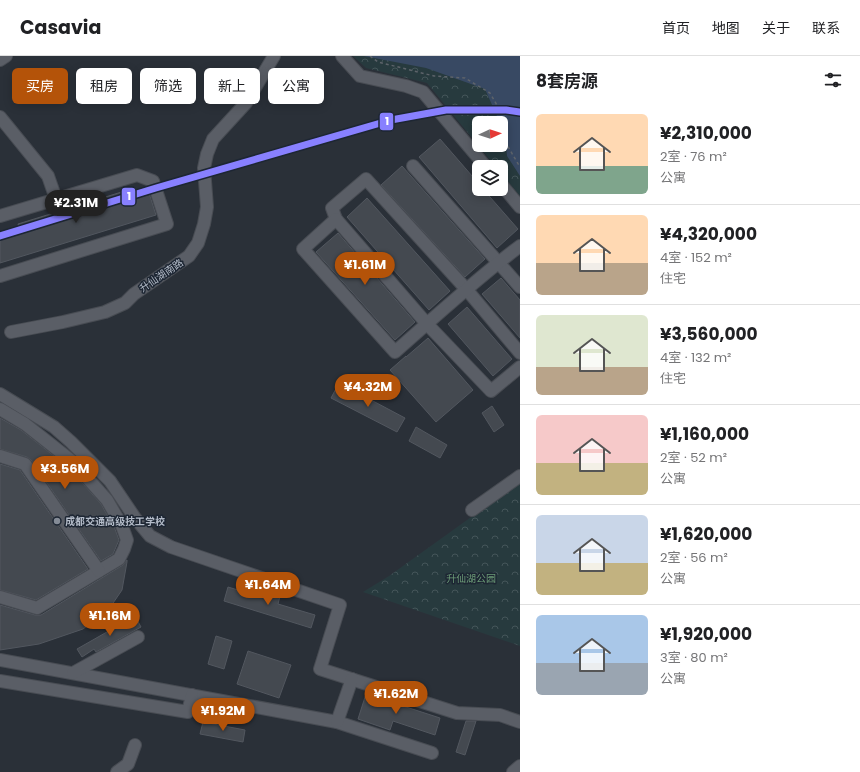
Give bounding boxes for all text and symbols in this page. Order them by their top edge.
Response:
text: Casavia [20,14,101,41]
text: 首页 [662,18,690,38]
text: 地图 [712,18,740,38]
text: 关于 [762,18,790,38]
text: 联系 [812,18,840,38]
chip: 买房 [12,68,68,104]
chip: 租房 [76,68,132,104]
chip: 筛选 [140,68,196,104]
chip: 新上 [204,68,260,104]
chip: 公寓 [268,68,324,104]
text: 8套房源 [536,69,598,93]
icon: filters [822,69,844,91]
line badge: 1 [379,112,394,131]
text: 1 [385,113,389,129]
north arrow [472,116,508,152]
map controls [472,116,508,196]
text: ¥2,310,000 [660,121,752,145]
icon: home [568,130,616,178]
text: 2室 · 76 m² [660,147,727,166]
button: layers [472,160,508,196]
text: 公寓 [660,168,686,187]
line badge: 1 [121,187,136,206]
text: 1 [127,188,131,204]
pin: ¥2.31M [43,190,109,224]
text: ¥2.31M [54,193,98,212]
text: ¥4,320,000 [660,222,757,246]
icon: home [568,231,616,279]
text: 4室 · 152 m² [660,248,732,267]
pin: ¥1.61M [332,252,398,286]
street label: 升仙湖南路 [136,255,186,296]
text: ¥1.61M [344,255,386,274]
text: 住宅 [660,269,686,288]
text: ¥3,560,000 [660,322,758,346]
icon: home [568,331,616,379]
text: 4室 · 132 m² [660,348,731,367]
text: 住宅 [660,369,686,388]
pin: ¥4.32M [335,374,401,408]
text: ¥4.32M [344,377,392,396]
text: ¥1,160,000 [660,422,749,446]
icon: home [568,431,616,479]
text: 2室 · 52 m² [660,448,727,467]
pin: ¥3.56M [32,456,98,490]
text: ¥3.56M [41,459,89,478]
text: 公寓 [660,469,686,488]
place label: 成都交通高级技工学校 [65,514,165,529]
marker: 成都交通高级技工学校 [52,516,62,526]
text: ¥1,620,000 [660,522,752,546]
icon: home [568,531,616,579]
text: 2室 · 56 m² [660,548,728,567]
text: 公寓 [660,569,686,588]
park label: 升仙湖公园 [446,571,496,586]
pin: ¥1.64M [235,572,301,606]
text: ¥1.64M [245,575,291,594]
pin: ¥1.16M [77,603,143,637]
text: ¥1.16M [89,606,131,625]
text: ¥1,920,000 [660,622,752,646]
icon: home [568,631,616,679]
text: 3室 · 80 m² [660,648,728,667]
text: 公寓 [660,669,686,688]
pin: ¥1.62M [363,681,429,715]
text: ¥1.62M [374,684,418,703]
pin: ¥1.92M [190,698,256,732]
text: ¥1.92M [201,701,245,720]

